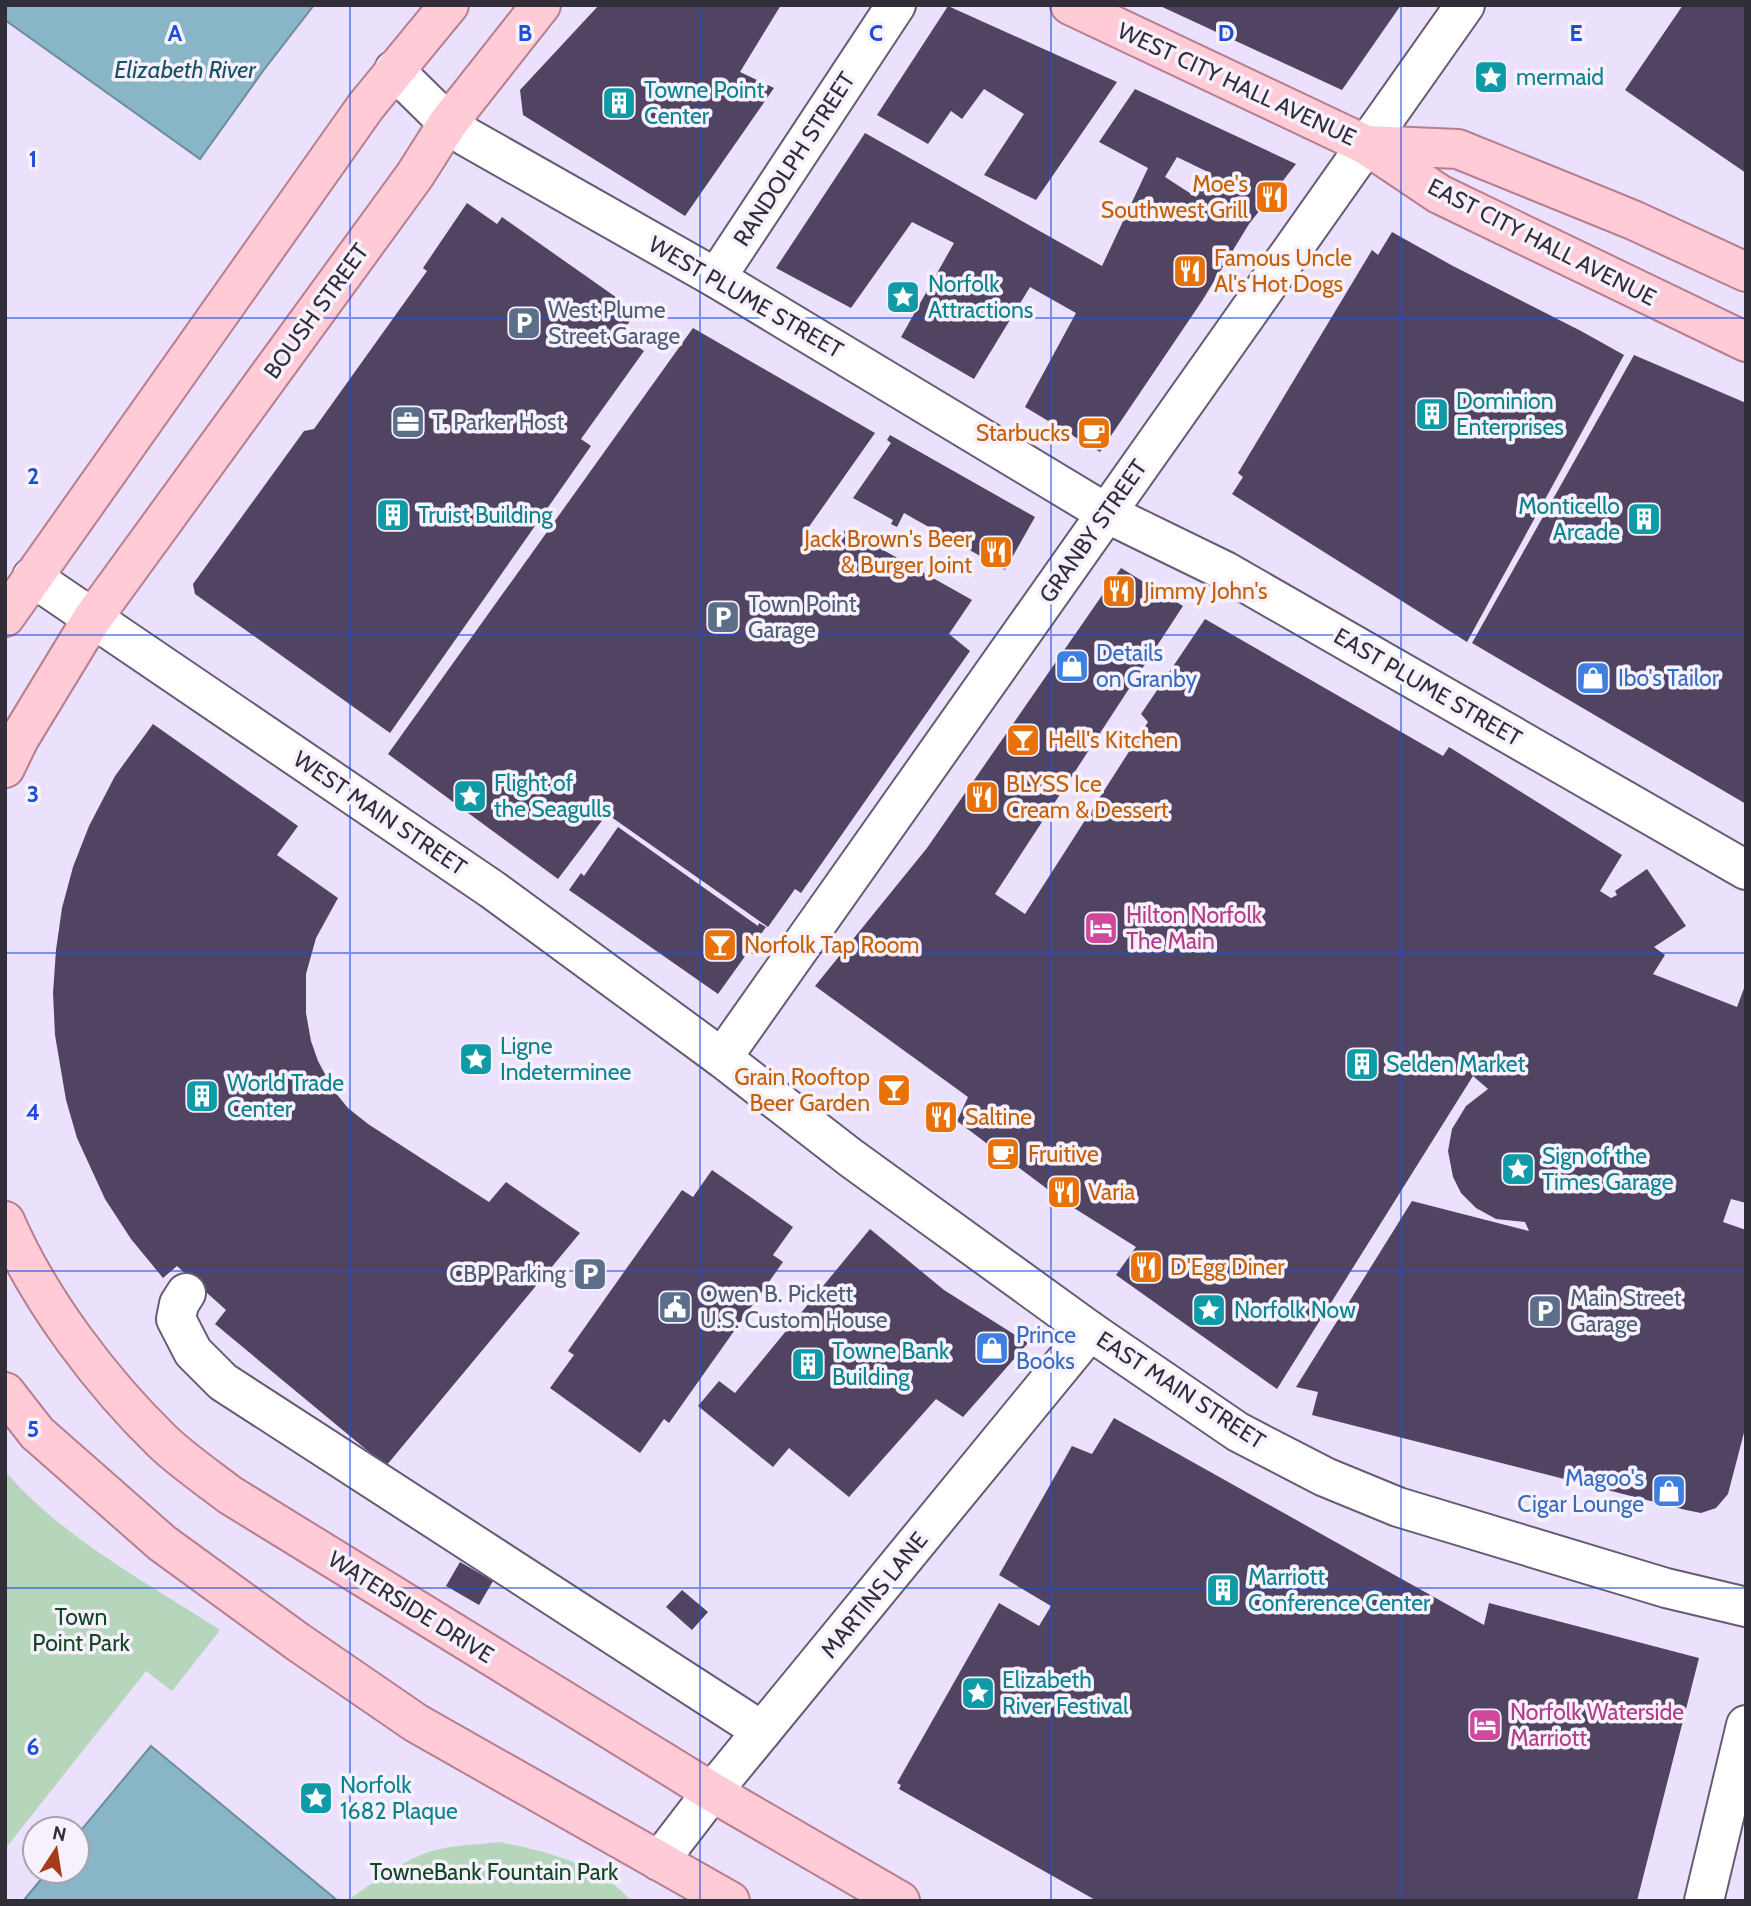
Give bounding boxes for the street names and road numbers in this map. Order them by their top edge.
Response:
street label: WEST CITY HALL AVENUE [1113,16,1361,152]
street label: RANDOLPH STREET [727,67,861,251]
street label: EAST CITY HALL AVENUE [1423,172,1661,312]
street label: WEST PLUME STREET [644,230,848,364]
street label: BOUSH STREET [258,238,374,384]
street label: GRANBY STREET [1033,454,1153,608]
street label: EAST PLUME STREET [1329,622,1527,752]
street label: WEST MAIN STREET [288,745,472,881]
street label: EAST MAIN STREET [1092,1325,1270,1455]
street label: MARTINS LANE [815,1526,933,1664]
street label: WATERSIDE DRIVE [323,1545,499,1669]

